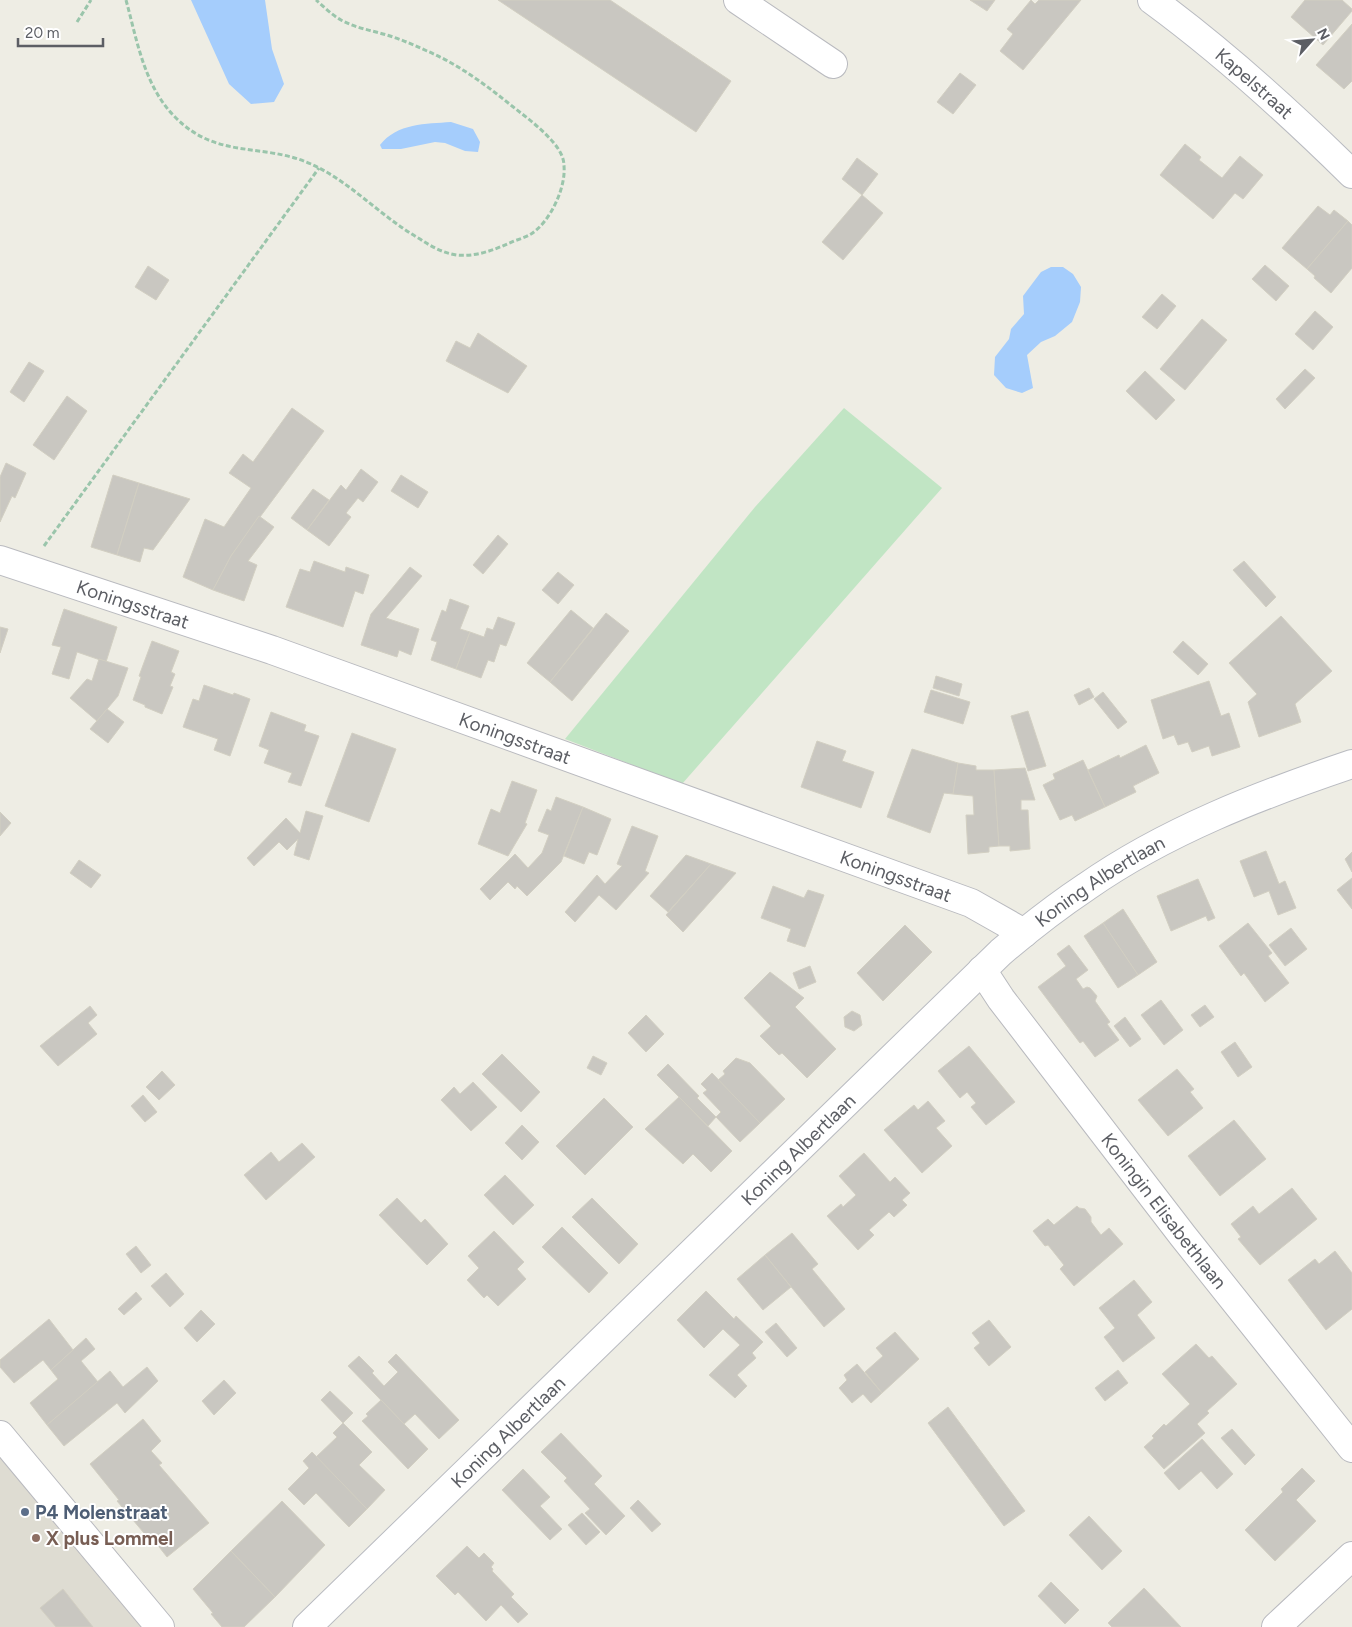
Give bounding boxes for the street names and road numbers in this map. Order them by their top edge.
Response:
street label: Kapelstraat [1210,43,1298,124]
street label: Koningsstraat [74,575,192,634]
street label: Koningsstraat [456,708,574,769]
street label: Koning Albertlaan [1030,831,1169,932]
street label: Koningsstraat [837,846,955,907]
street label: Koning Albertlaan [736,1089,860,1210]
street label: Koningin Elisabethlaan [1096,1129,1231,1294]
street label: Koning Albertlaan [446,1371,570,1493]

